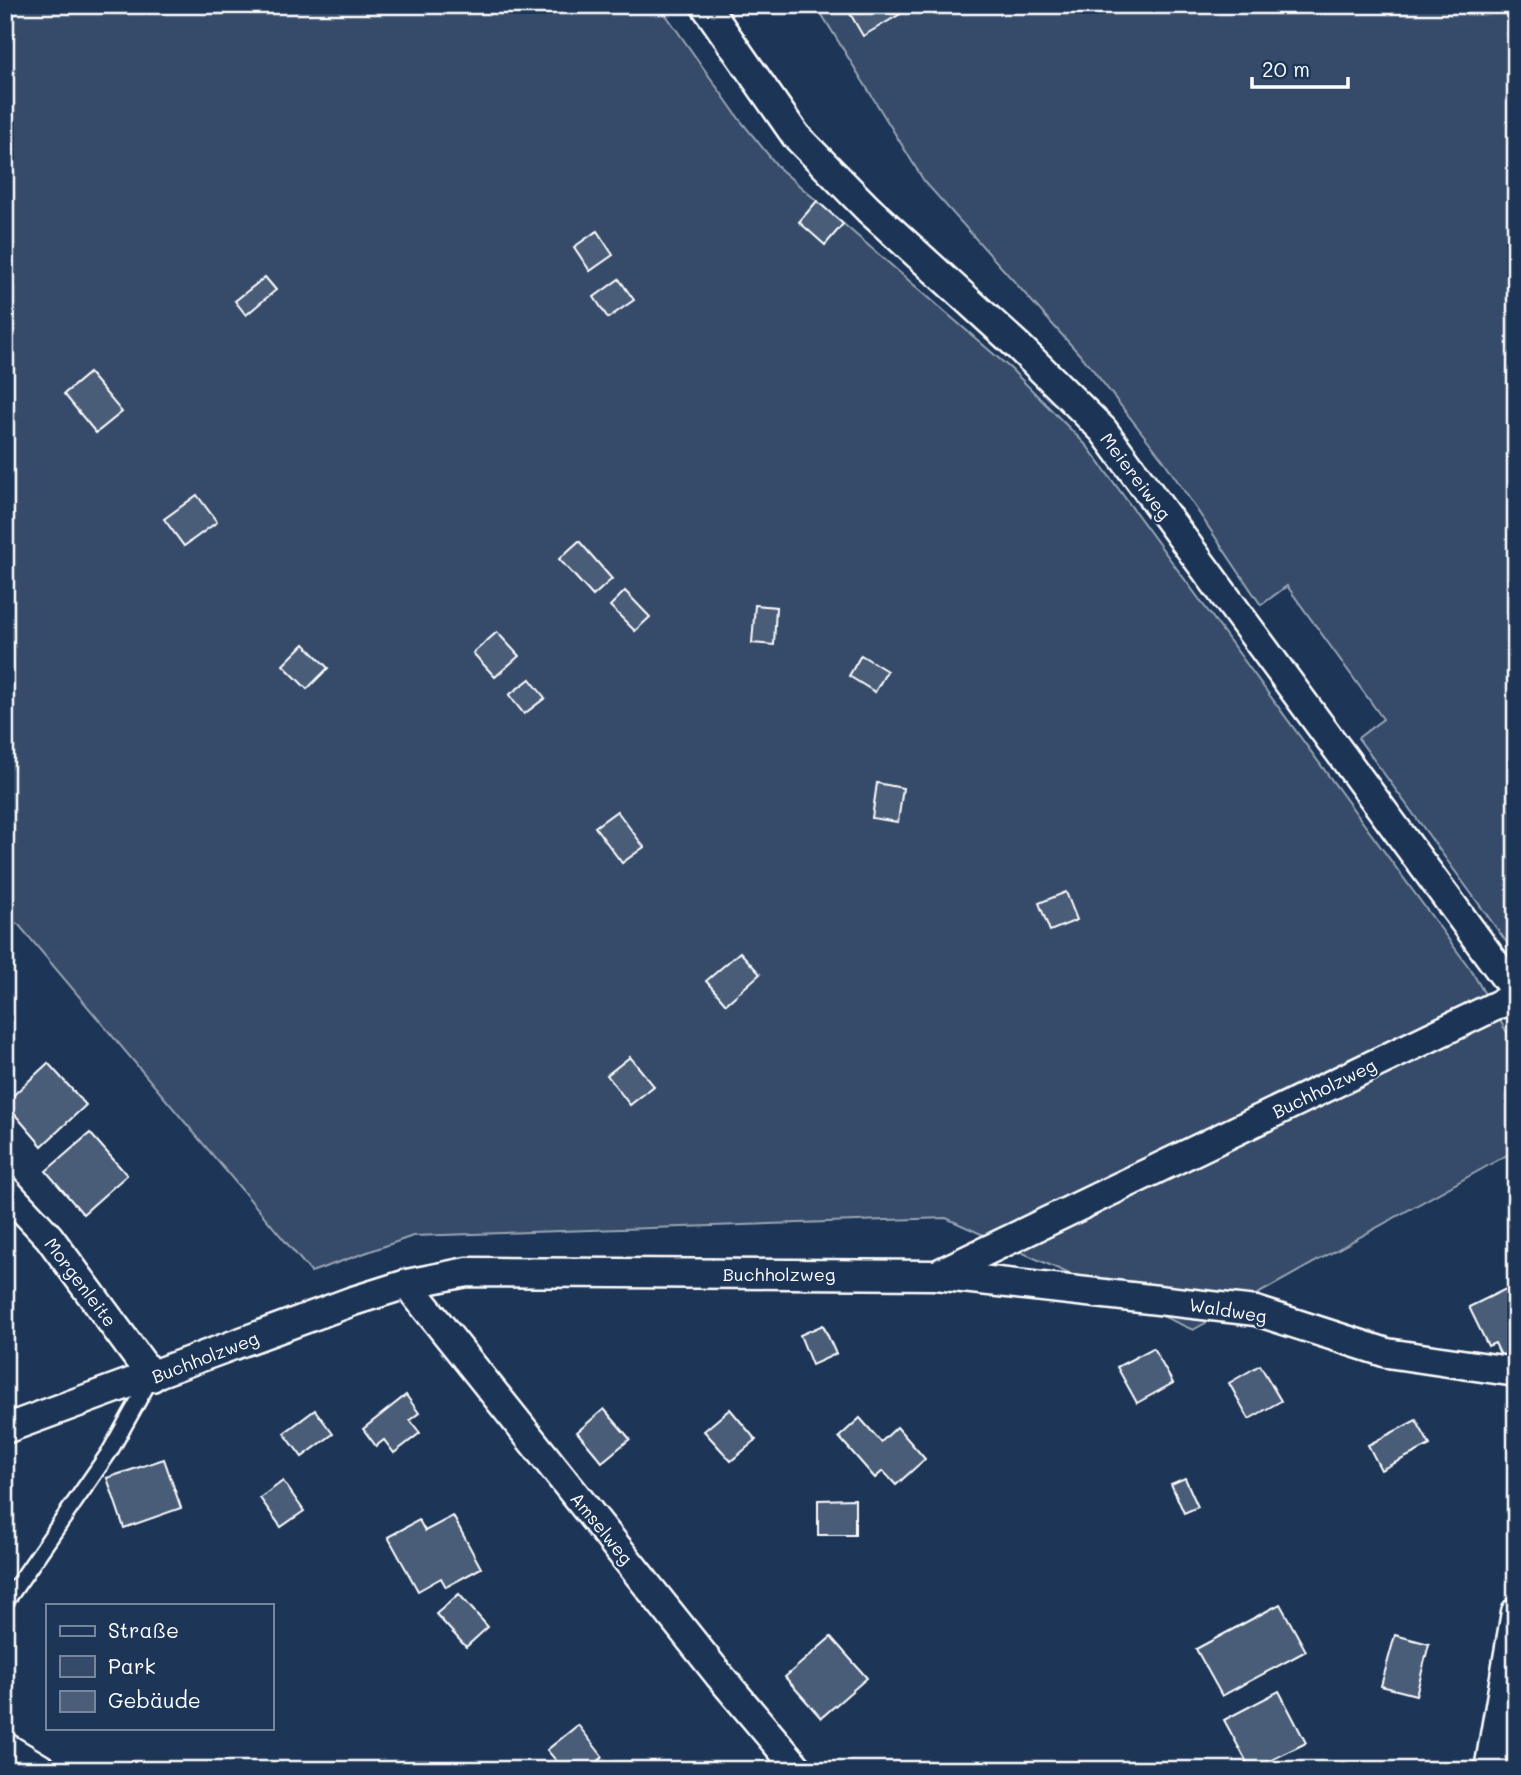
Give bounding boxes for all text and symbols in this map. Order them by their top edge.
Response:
scale bar [1252,46,1348,90]
text: 20 m [1262,55,1310,82]
street label: Meiereiweg [1095,427,1177,525]
street label: Buchholzweg [1268,1053,1380,1123]
street label: Morgenleite [40,1233,122,1331]
street label: Buchholzweg [723,1262,835,1286]
street label: Waldweg [1187,1292,1269,1328]
street label: Buchholzweg [148,1326,262,1388]
street label: Amselweg [565,1487,639,1569]
legend [46,1604,273,1730]
text: Straße [108,1616,179,1643]
text: Park [108,1652,156,1679]
text: Gebäude [108,1686,201,1713]

